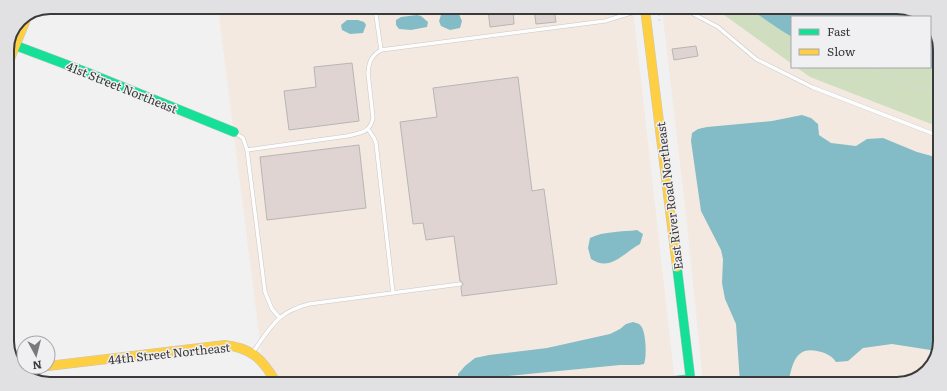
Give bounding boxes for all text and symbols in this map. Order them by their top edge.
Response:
legend [791,16,931,68]
text: Fast [827,22,851,40]
text: Slow [827,42,856,60]
street label: 41st Street Northeast [64,57,180,118]
street label: East River Road Northeast [651,121,687,271]
north arrow [16,335,56,375]
street label: 44th Street Northeast [107,338,231,368]
text: N [32,357,43,374]

